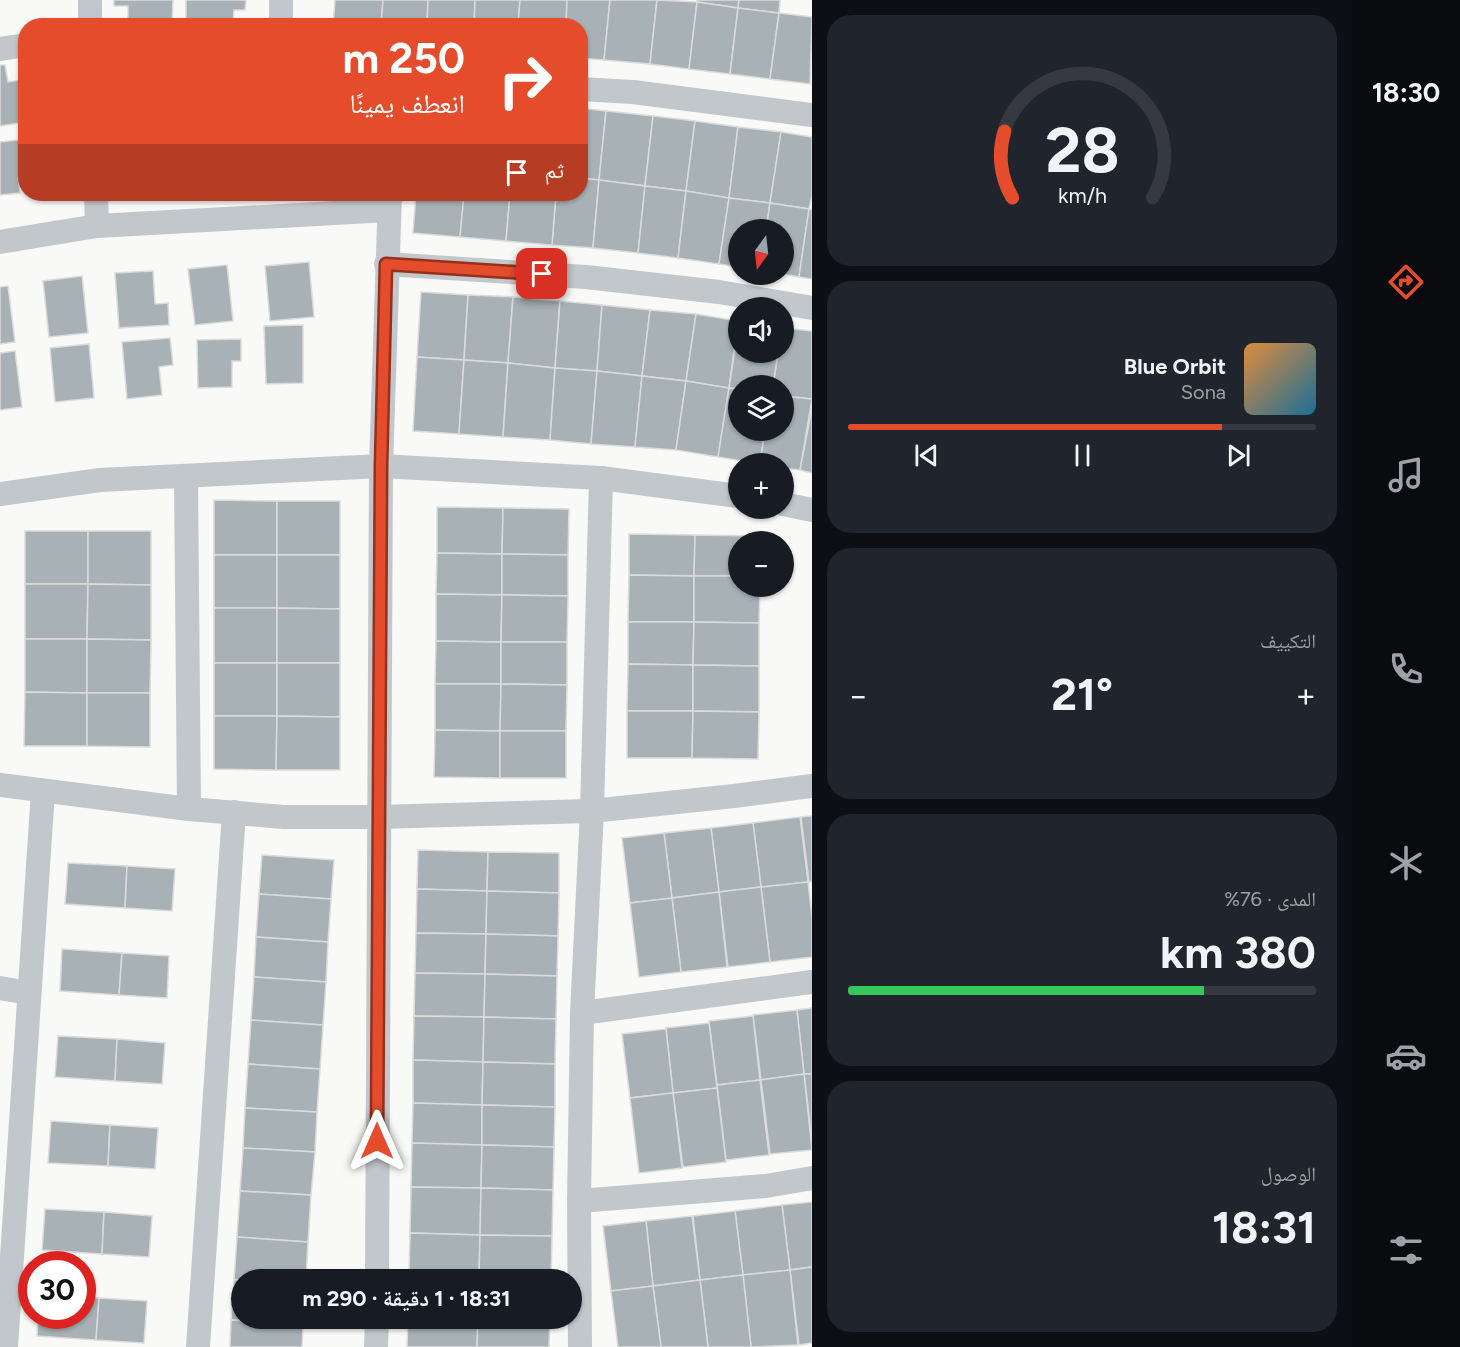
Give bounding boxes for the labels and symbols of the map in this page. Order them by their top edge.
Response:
north arrow [728,219,794,285]
pin [516,248,567,299]
position arrow [345,1109,409,1173]
speed limit sign: 30 [18,1251,96,1329]

